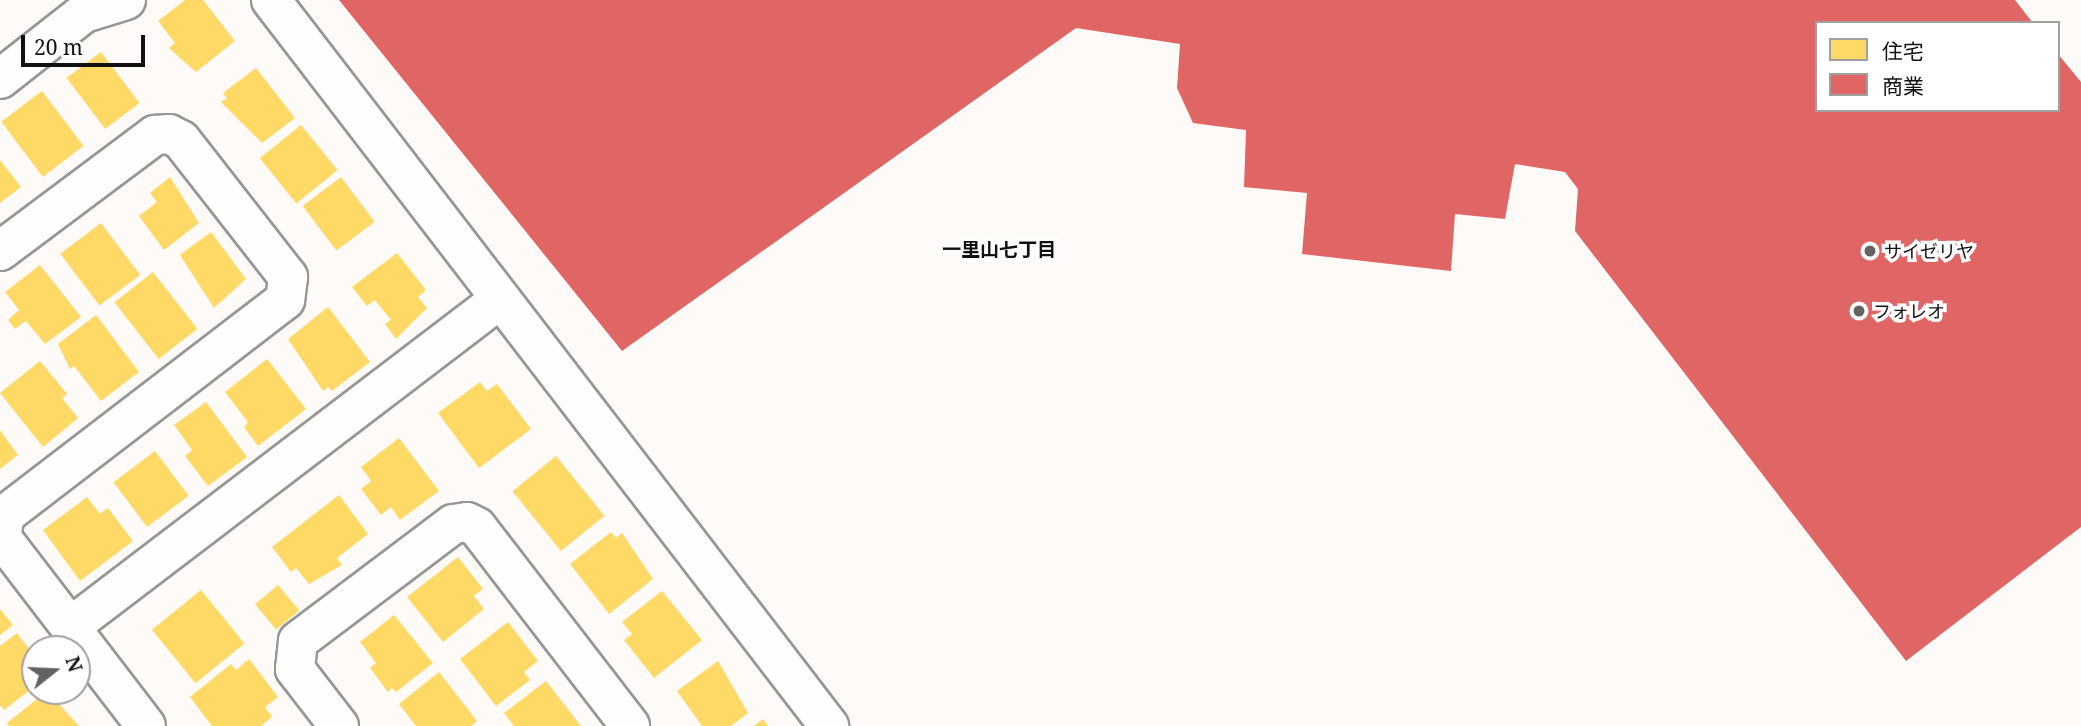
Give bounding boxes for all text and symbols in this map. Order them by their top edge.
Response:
scale bar [24,21,149,65]
legend [1815,21,2060,112]
text: 20 m [34,33,83,61]
text: 住宅 [1882,37,1924,65]
text: 商業 [1882,72,1924,100]
district label: 一里山七丁目 [942,239,1056,261]
place label: サイゼリヤ [1884,240,1974,262]
marker: サイゼリヤ [1862,243,1878,259]
place label: フォレオ [1873,300,1945,322]
marker: フォレオ [1851,303,1867,319]
north arrow [21,635,91,705]
text: N [59,653,89,675]

